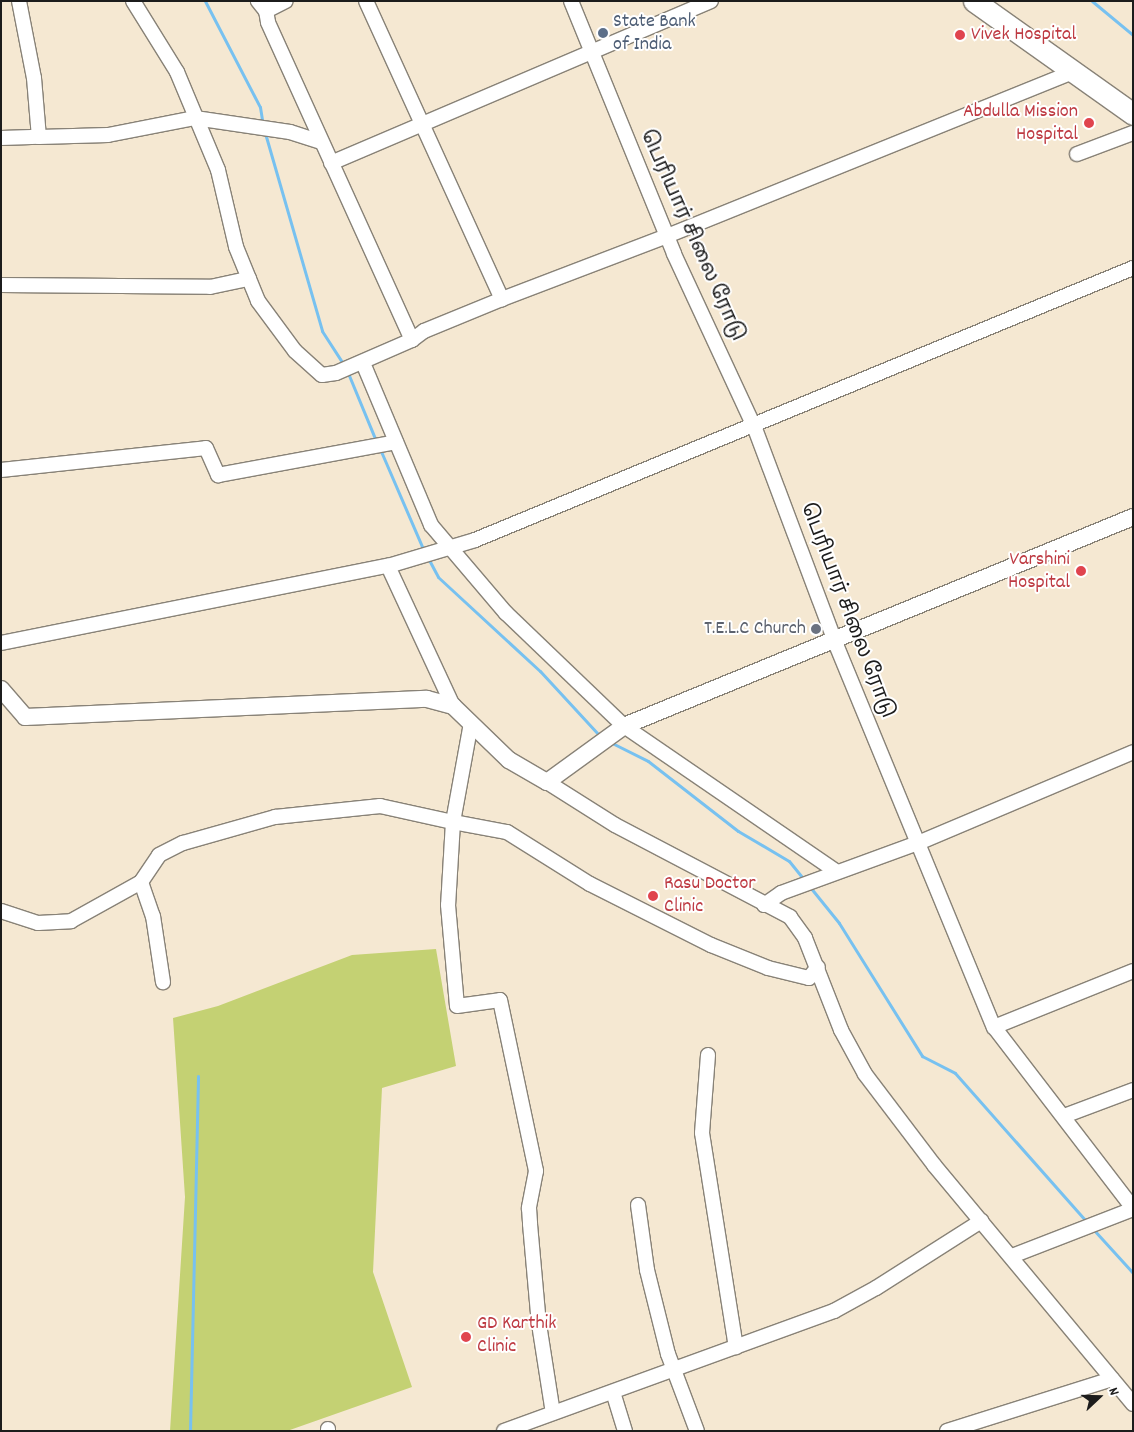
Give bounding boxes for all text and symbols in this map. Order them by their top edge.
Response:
place label: State Bank of India [613,10,696,57]
place label: Vivek Hospital [971,23,1076,47]
marker: State Bank of India [597,27,609,39]
marker: Vivek Hospital [953,28,967,42]
place label: Abdulla Mission Hospital [963,100,1078,147]
marker: Abdulla Mission Hospital [1082,116,1096,130]
street label: பெரியார் சிலை ரோடு [634,127,748,345]
street label: பெரியார் சிலை ரோடு [794,500,898,722]
place label: Varshini Hospital [1008,548,1070,595]
marker: Varshini Hospital [1074,564,1088,578]
place label: T.E.L.C Church [704,617,806,641]
marker: T.E.L.C Church [810,623,822,635]
place label: Rasu Doctor Clinic [664,872,756,919]
marker: Rasu Doctor Clinic [646,889,660,903]
place label: GD Karthik Clinic [477,1313,556,1360]
marker: GD Karthik Clinic [459,1330,473,1344]
north arrow [1074,1372,1124,1422]
text: N [1102,1385,1124,1398]

